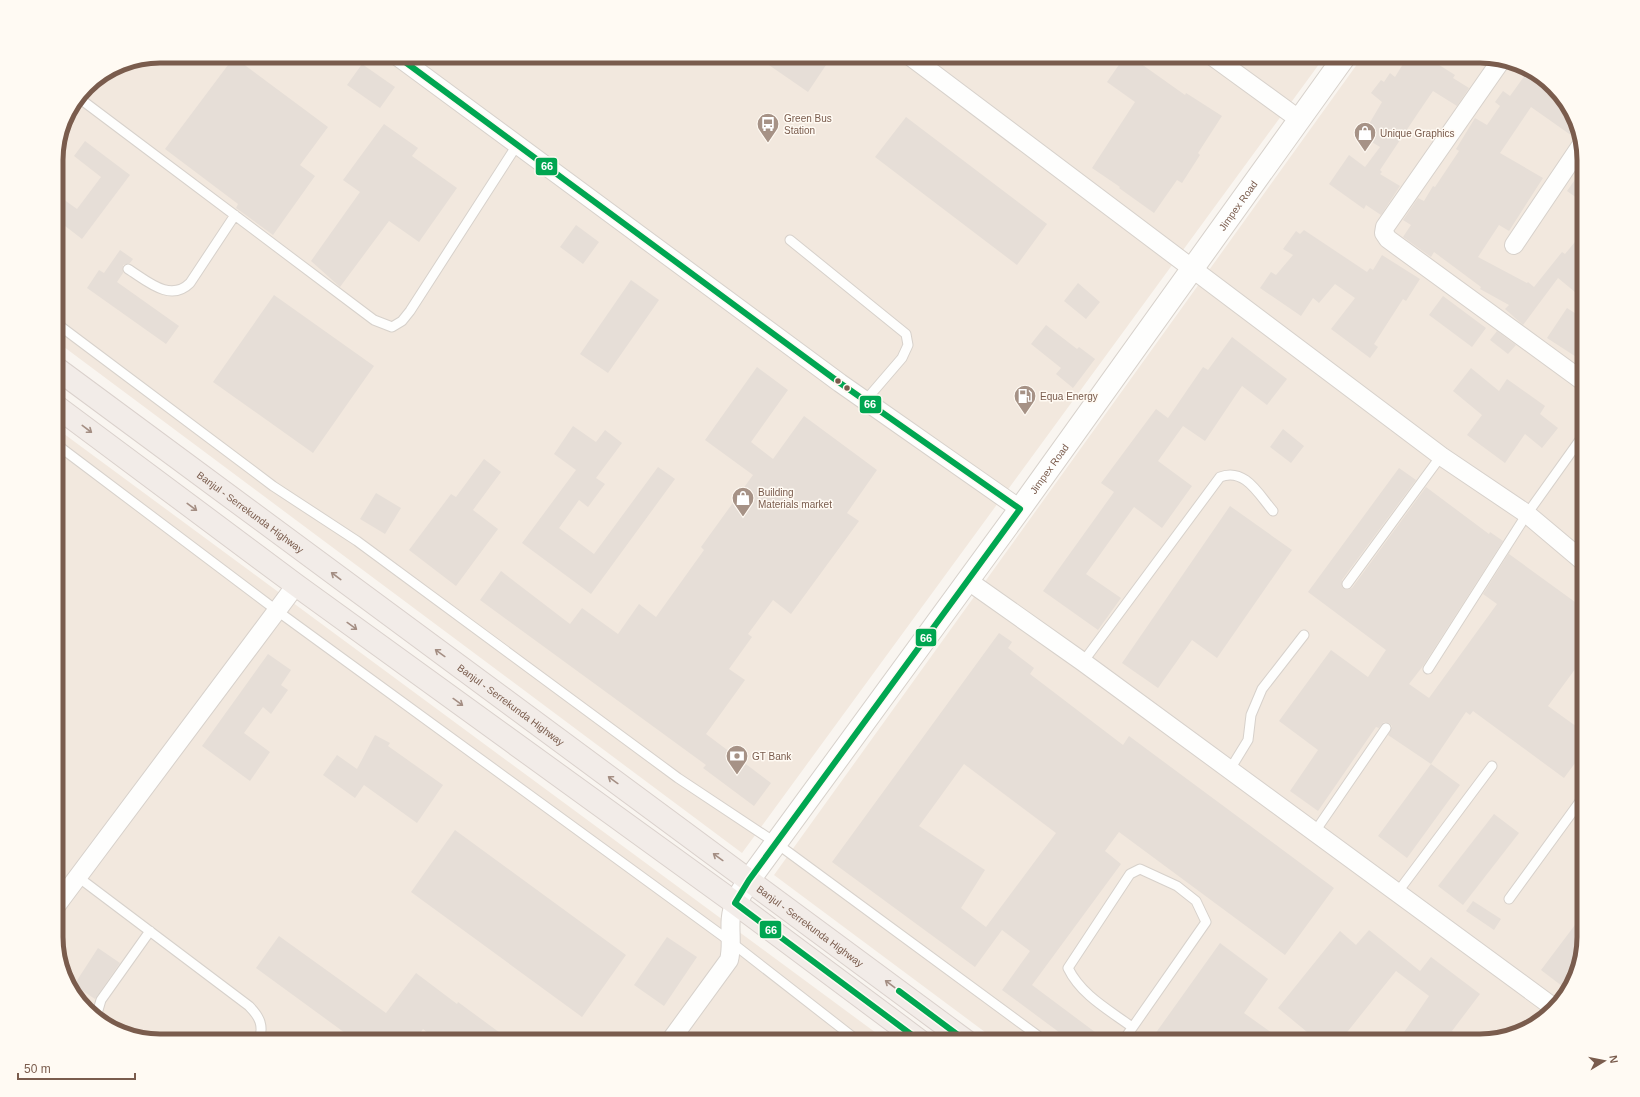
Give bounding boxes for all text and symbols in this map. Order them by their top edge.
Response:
bus stop icon: Green Bus Station [755,111,781,144]
place label: Green Bus Station [784,113,832,136]
shop icon: Unique Graphics [1352,120,1378,153]
place label: Unique Graphics [1380,128,1454,139]
line badge: 66 [535,157,558,176]
text: 66 [541,160,553,172]
street label: Jimpex Road [1217,179,1260,233]
unlabelled marker [833,376,843,386]
unlabelled marker [842,383,852,393]
fuel station icon: Equa Energy [1012,383,1038,416]
place label: Equa Energy [1040,391,1098,402]
line badge: 66 [859,395,882,414]
text: 66 [864,398,876,410]
one-way arrow [82,425,93,433]
street label: Jimpex Road [1028,442,1071,496]
street label: Banjul - Serrekunda Highway [195,469,306,555]
shop icon: Building Materials market [730,485,756,518]
place label: Building Materials market [758,487,832,510]
one-way arrow [186,502,197,511]
one-way arrow [330,572,341,580]
one-way arrow [347,621,358,630]
line badge: 66 [915,628,937,647]
text: 66 [920,632,932,644]
one-way arrow [435,649,446,657]
street label: Banjul - Serrekunda Highway [455,662,566,748]
one-way arrow [452,698,463,706]
bank icon: GT Bank [724,743,750,776]
place label: GT Bank [752,751,792,762]
one-way arrow [607,776,618,784]
one-way arrow [712,852,723,861]
street label: Banjul - Serrekunda Highway [754,883,865,969]
line badge: 66 [759,920,782,939]
text: 66 [765,924,777,936]
one-way arrow [885,980,896,989]
north arrow [1584,1041,1624,1081]
text: N [1607,1054,1620,1064]
scale bar [18,1055,135,1081]
text: 50 m [24,1062,51,1076]

